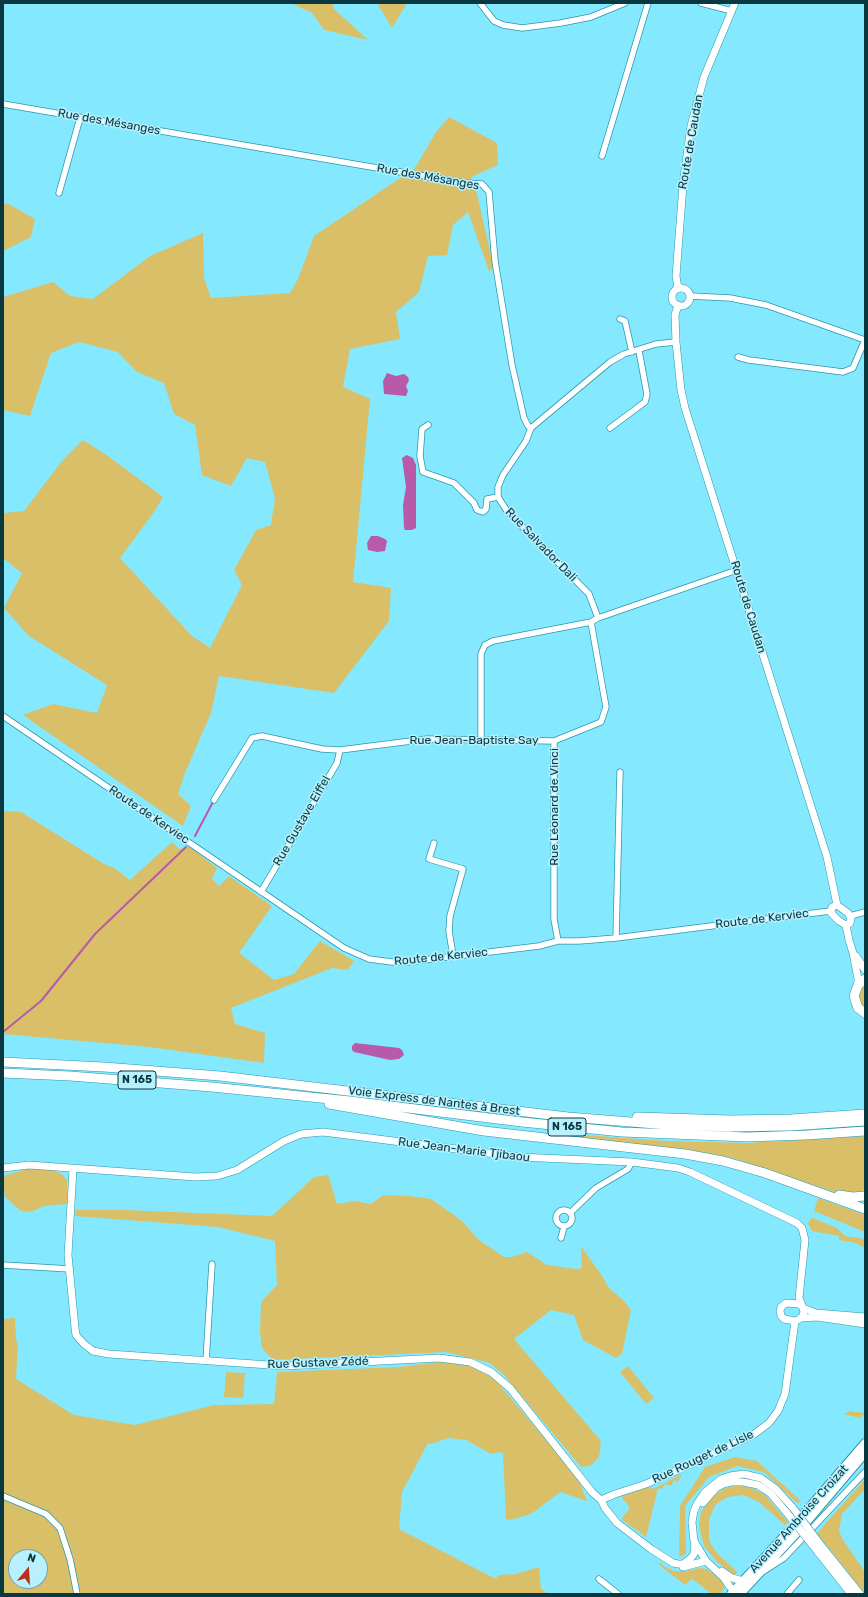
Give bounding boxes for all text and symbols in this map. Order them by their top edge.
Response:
street label: Route de Caudan [676,94,706,190]
street label: Rue des Mésanges [57,106,161,138]
street label: Rue des Mésanges [376,161,480,193]
street label: Rue Salvador Dali [502,505,580,585]
street label: Route de Caudan [727,559,769,655]
street label: Rue Jean-Baptiste Say [409,734,539,748]
street label: Rue Léonard de Vinci [548,748,562,866]
street label: Rue Gustave Eiffel [270,773,334,869]
street label: Route de Kerviec [106,783,192,847]
street label: Route de Kerviec [714,906,810,932]
street label: Route de Kerviec [393,945,489,969]
road number: N 165 [118,1071,156,1089]
street label: Voie Express de Nantes à Brest [347,1083,521,1119]
road number: N 165 [548,1118,586,1136]
street label: Rue Jean-Marie Tjibaou [397,1135,531,1165]
street label: Rue Gustave Zédé [267,1354,369,1372]
street label: Rue Rouget de Lisle [650,1427,756,1487]
street label: Avenue Ambroise Croizat [747,1462,851,1576]
north arrow [8,1549,48,1589]
text: N [26,1551,37,1565]

